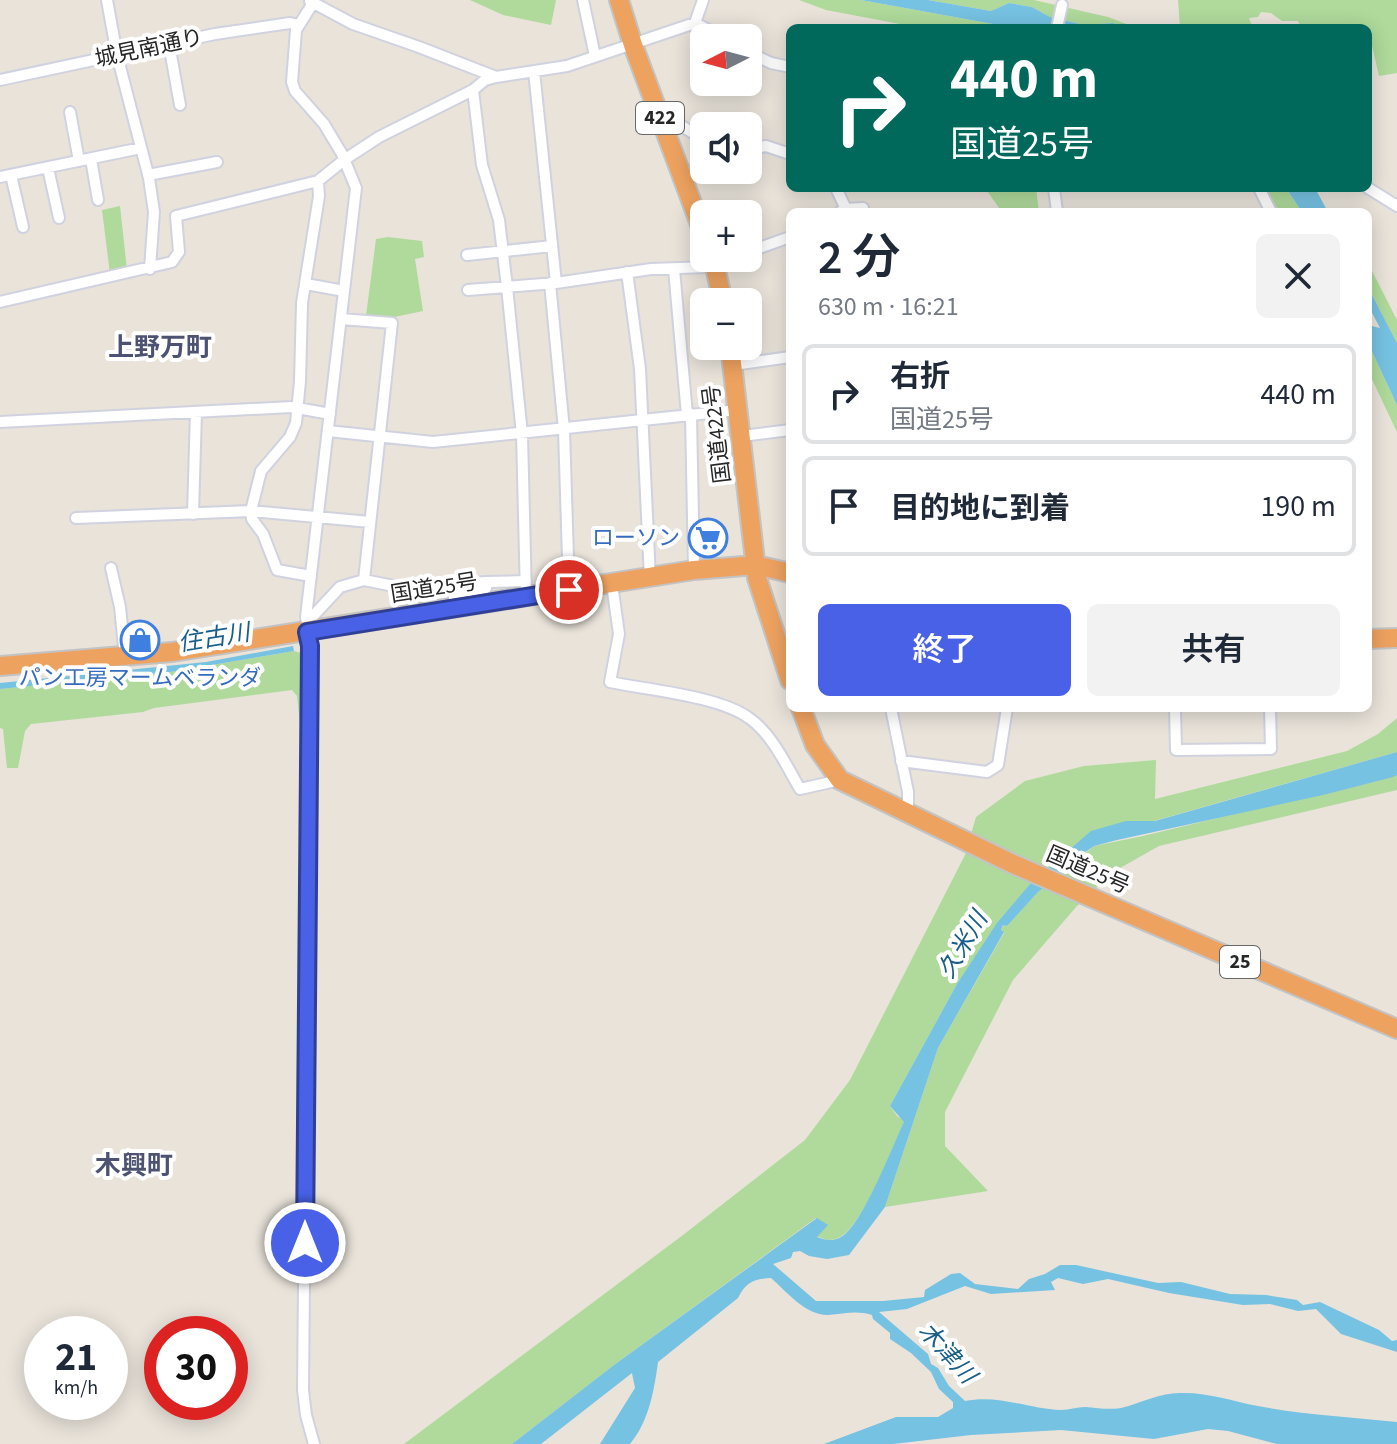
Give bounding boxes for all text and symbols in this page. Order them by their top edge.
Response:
street label: 城見南通り [92,21,206,75]
north arrow [690,24,762,96]
map controls [690,24,762,360]
text: 440 m [950,40,1098,119]
icon: right [818,56,922,160]
road number: 422 [636,102,684,134]
button: sound [690,112,762,184]
text: 国道25号 [950,119,1094,170]
button: + [690,200,762,272]
text: 2 分 [818,224,900,292]
button: close [1256,234,1340,318]
button: − [690,288,762,360]
text: 630 m · 16:21 [818,288,959,325]
district label: 上野万町 [108,329,212,366]
text: 右折 [890,355,950,398]
icon: right [822,372,866,416]
text: 440 m [1260,373,1336,416]
street label: 国道422号 [695,383,739,485]
text: 国道25号 [890,401,994,438]
icon: arrive [822,484,866,528]
text: 190 m [1260,485,1336,528]
text: 目的地に到着 [890,487,1070,530]
supermarket icon: ローソン [687,517,729,559]
place label: ローソン [592,522,680,554]
pin [535,556,603,624]
street label: 国道25号 [388,565,480,611]
icon: arrive [547,568,591,612]
button: 終了 [818,604,1071,696]
button: 共有 [1087,604,1340,696]
water label: 住古川 [176,615,255,661]
shop icon: パン工房マームベランダ [119,619,161,661]
place label: パン工房マームベランダ [19,662,261,694]
street label: 国道25号 [1041,838,1135,902]
water label: 久米川 [929,903,998,985]
road number: 25 [1220,946,1260,978]
district label: 木興町 [95,1147,173,1184]
position arrow [263,1201,347,1285]
water label: 木津川 [910,1315,986,1394]
speed limit sign: 30 [144,1316,248,1420]
text: 21 [55,1329,97,1386]
text: km/h [54,1374,98,1402]

